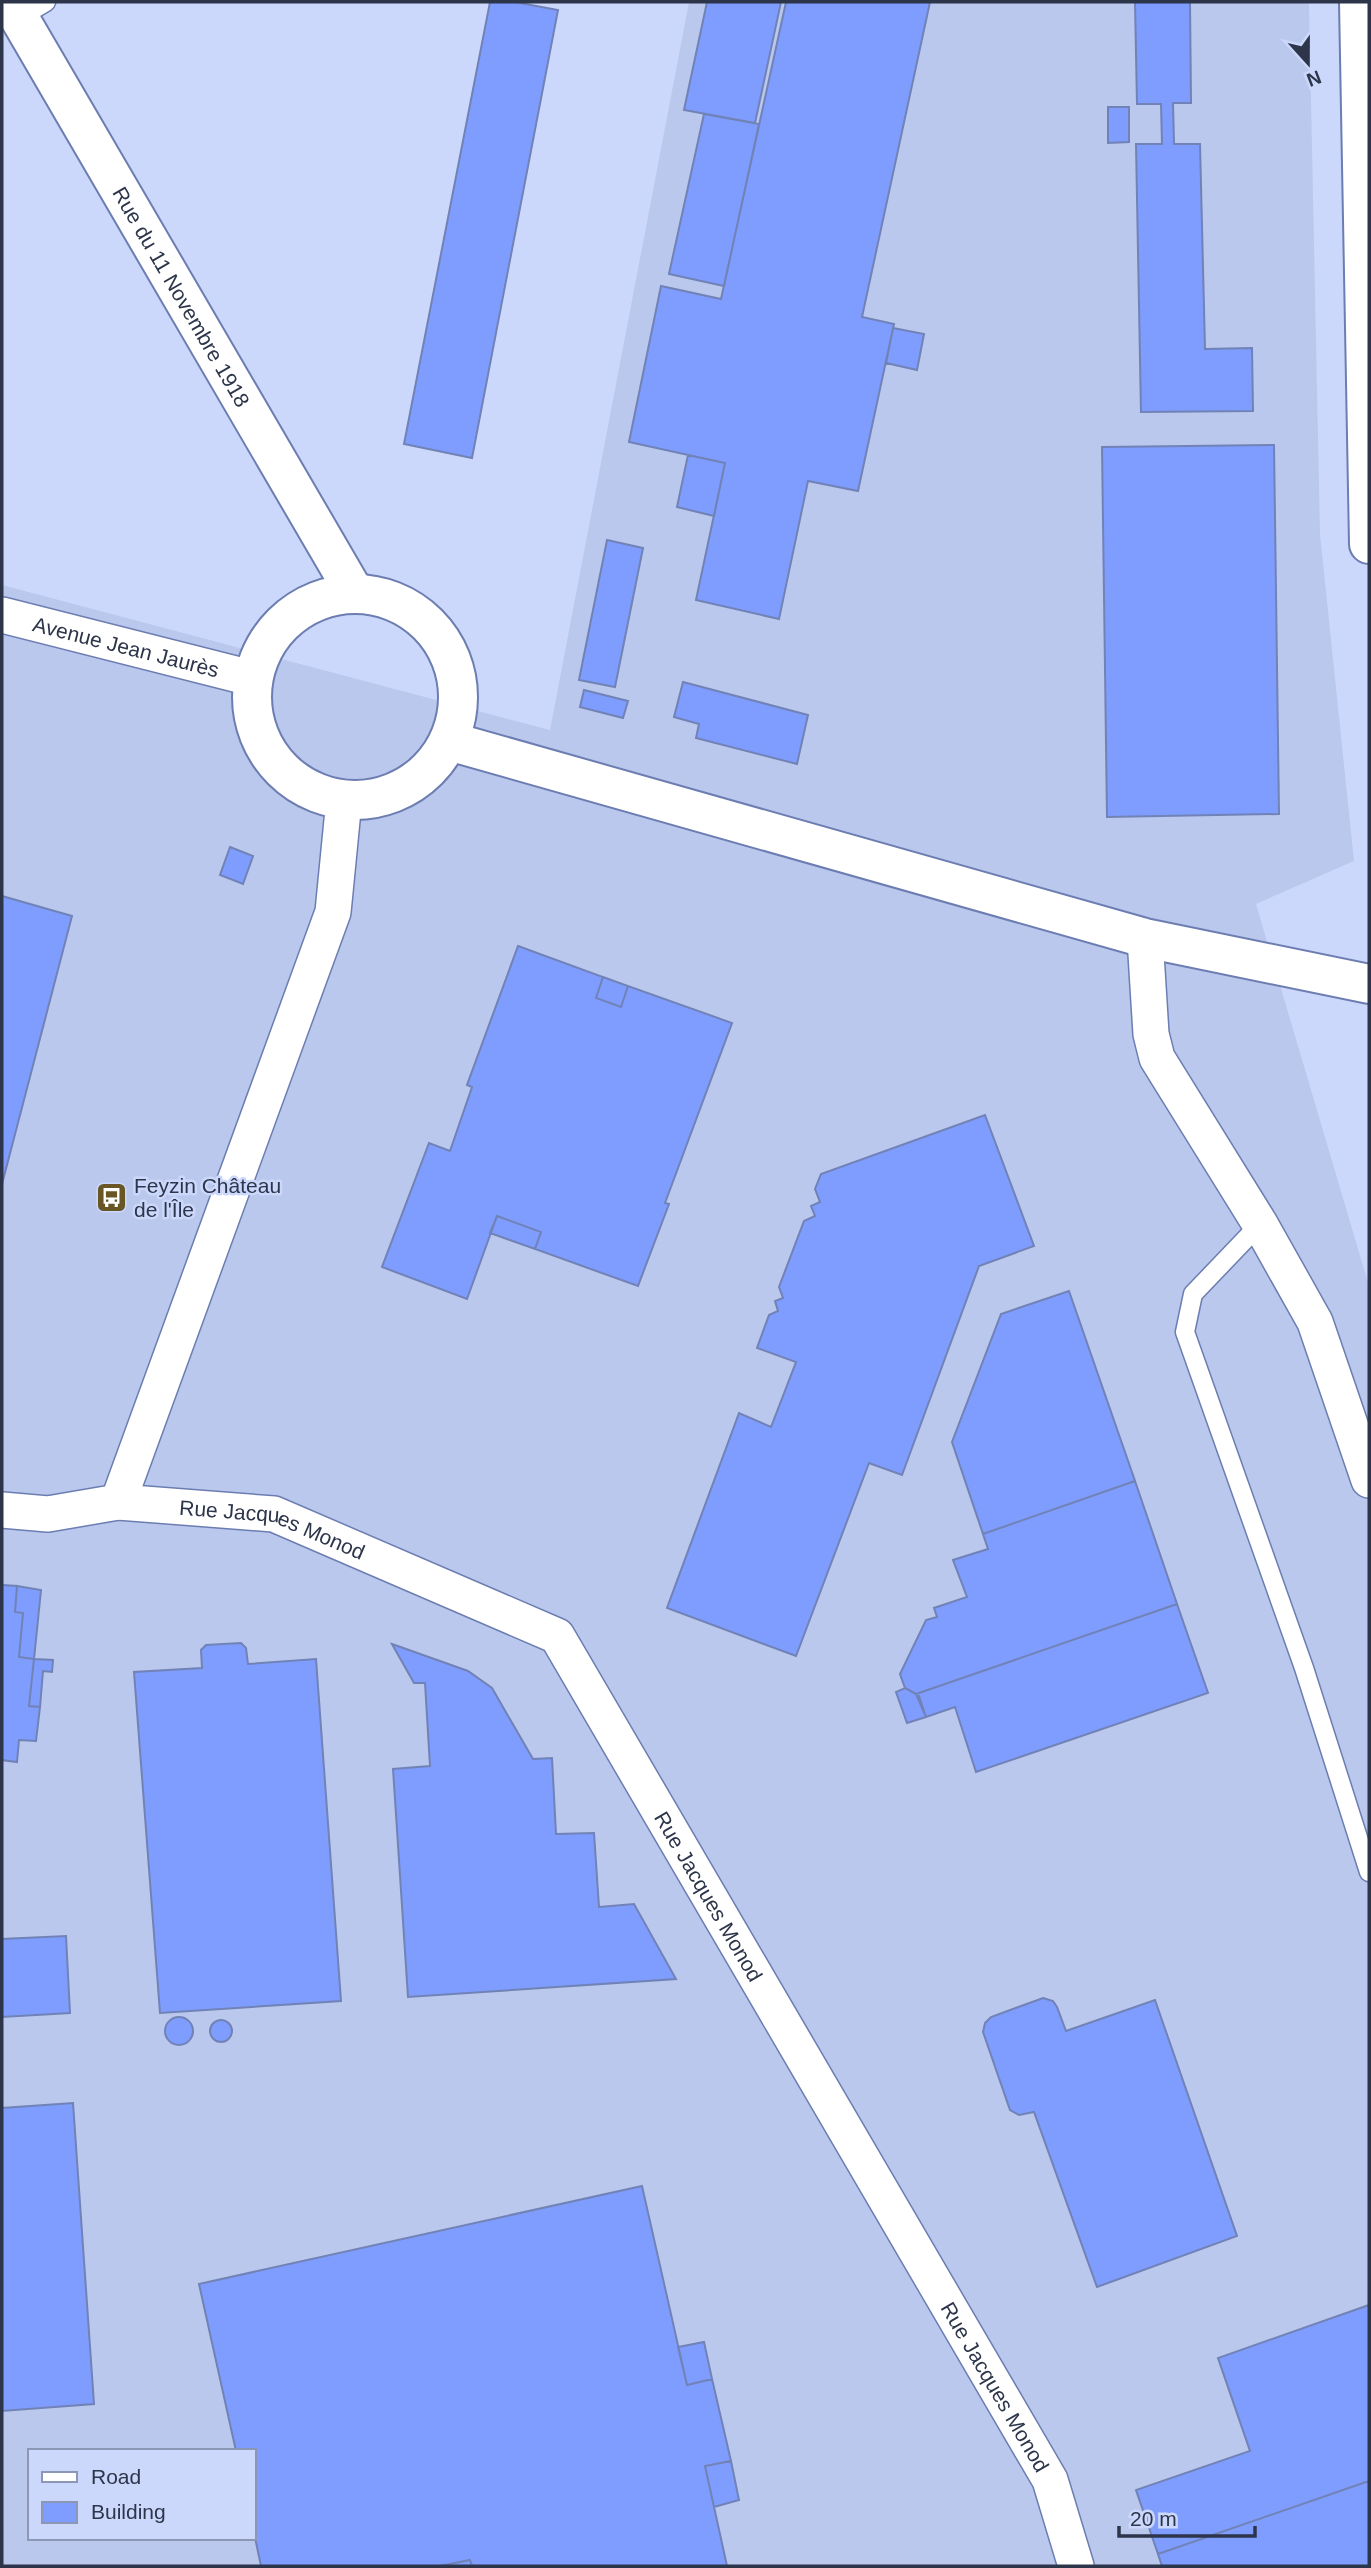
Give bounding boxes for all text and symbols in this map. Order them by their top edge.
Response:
north arrow [1273,28,1343,98]
text: N [1304,66,1324,91]
street label: Rue du 11 Novembre 1918 [109,182,255,411]
street label: Avenue Jean Jaurès [31,612,222,681]
place label: Feyzin Château de l'Île [134,1174,281,1221]
bus stop icon: Feyzin Château de l'Île [94,1180,128,1214]
street label: Rue Jacques Monod [179,1495,368,1563]
street label: Rue Jacques Monod [650,1807,768,1985]
street label: Rue Jacques Monod [937,2298,1054,2476]
legend [28,2449,256,2540]
text: Road [91,2465,141,2488]
scale bar [1119,2494,1256,2538]
text: Building [91,2500,166,2523]
text: 20 m [1130,2507,1177,2530]

